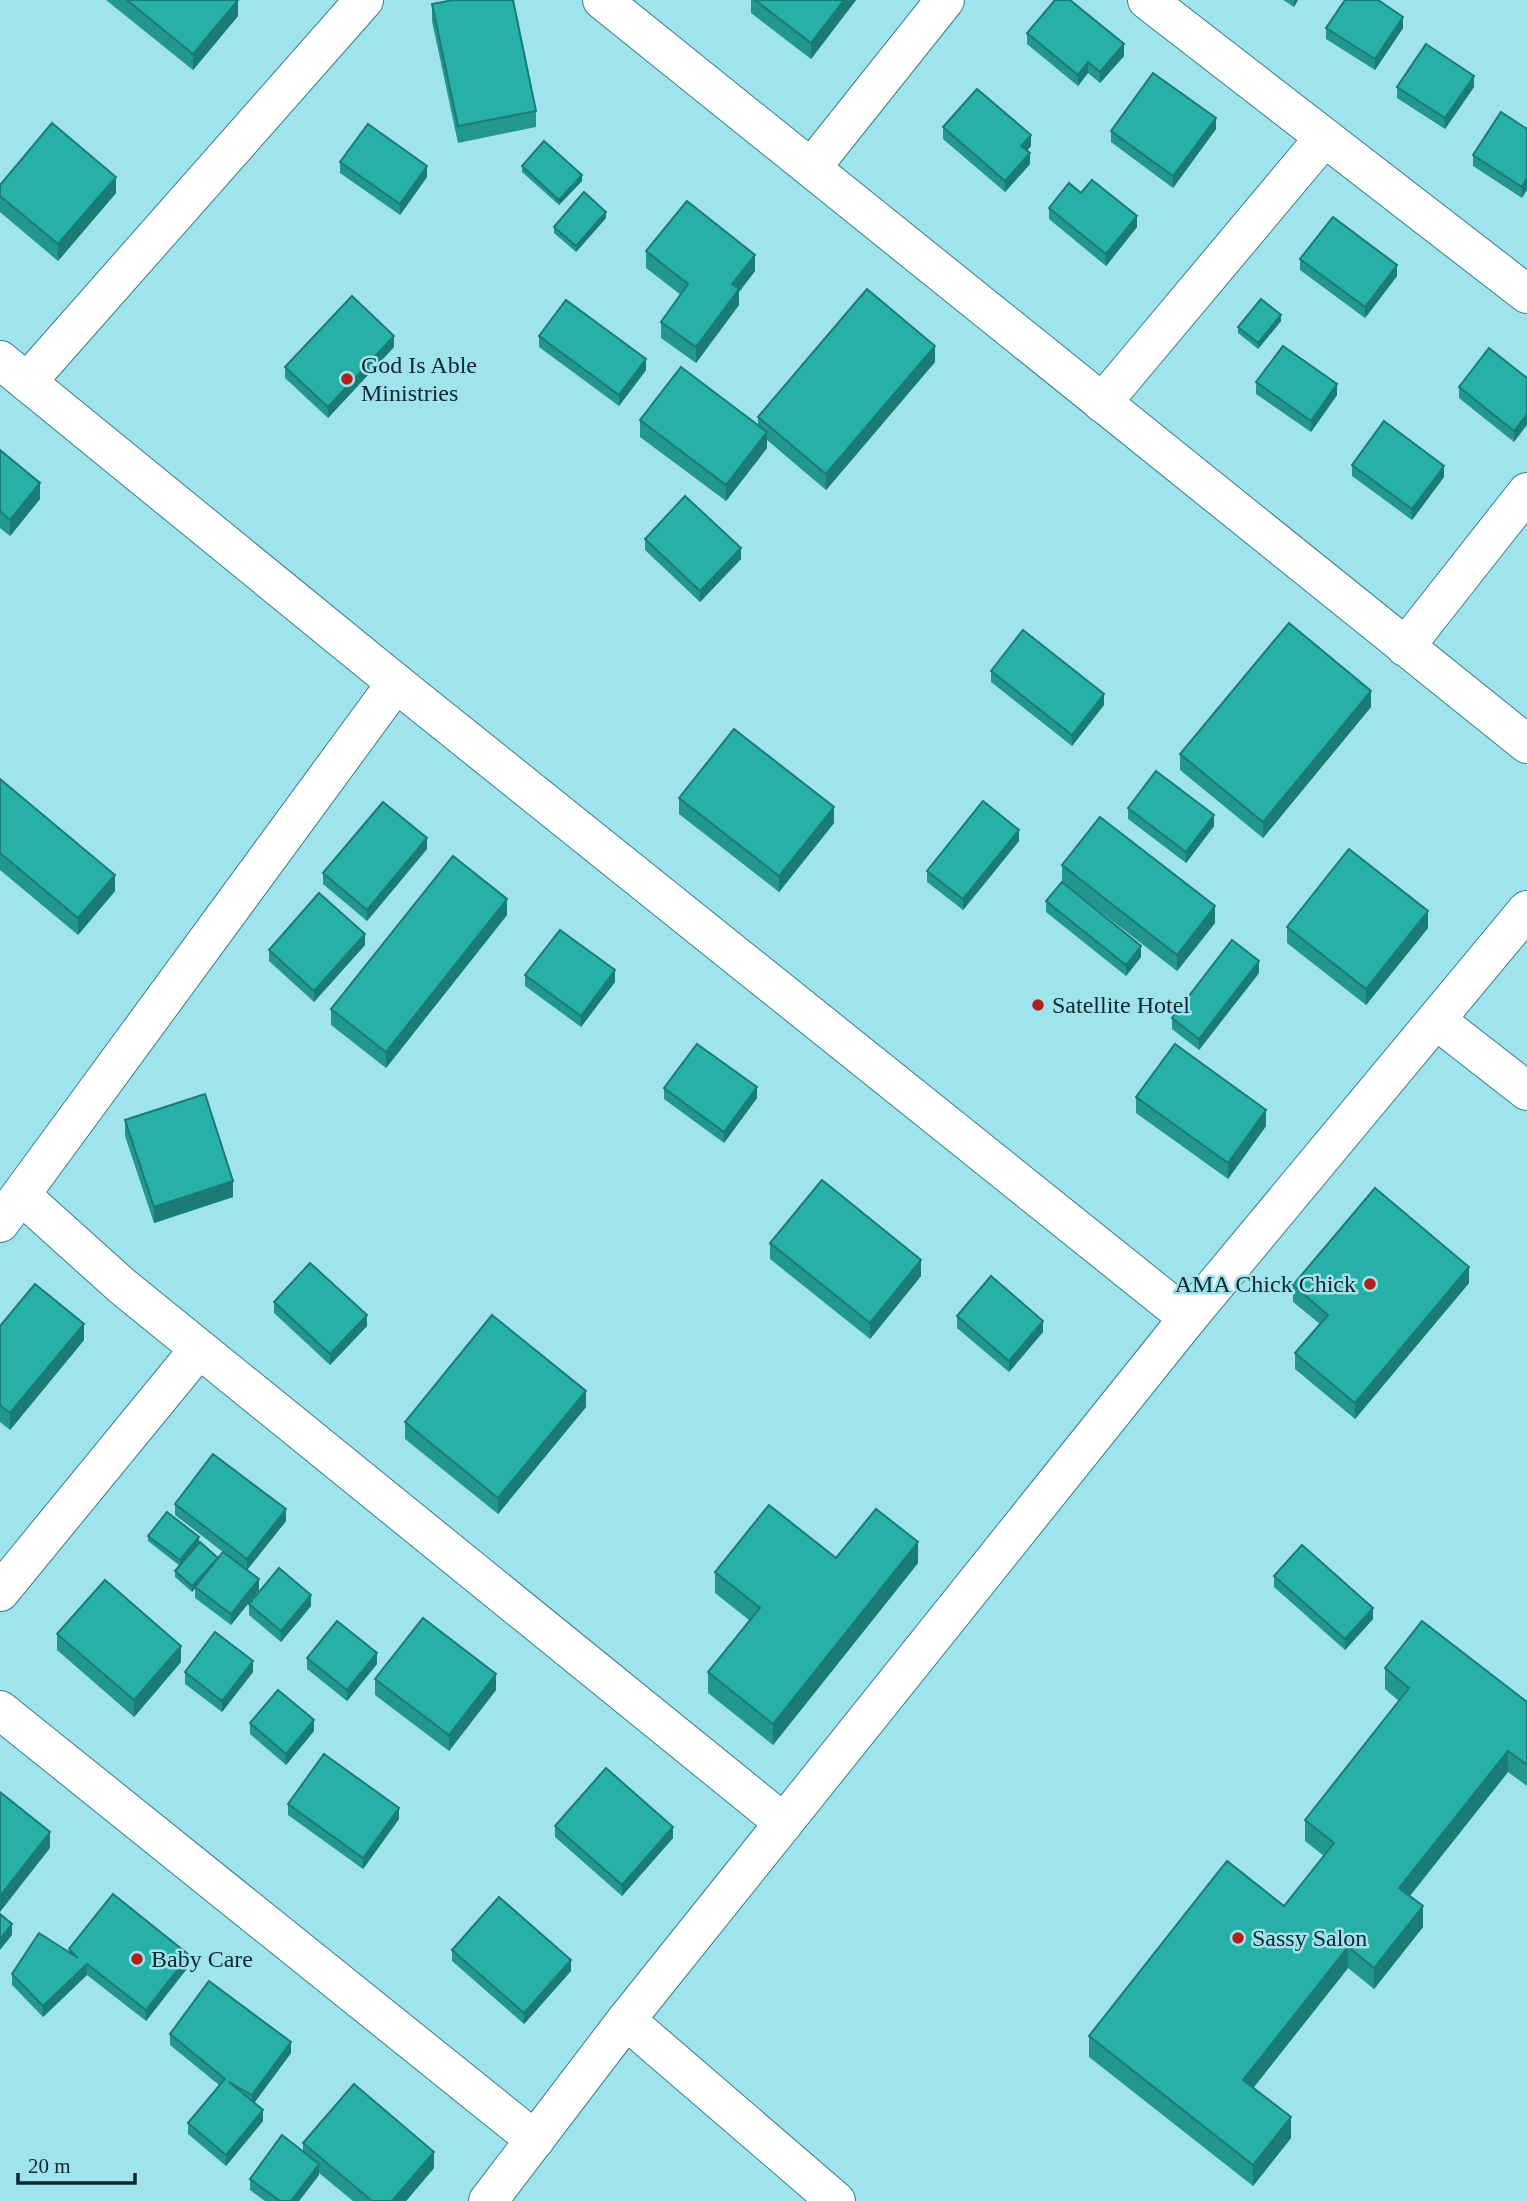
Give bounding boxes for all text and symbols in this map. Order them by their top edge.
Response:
place label: God Is Able Ministries [361,352,477,406]
marker: God Is Able Ministries [339,371,355,387]
place label: Satellite Hotel [1052,992,1190,1018]
marker: Satellite Hotel [1030,997,1046,1013]
place label: AMA Chick Chick [1175,1271,1356,1297]
marker: AMA Chick Chick [1362,1276,1378,1292]
place label: Sassy Salon [1252,1925,1367,1951]
marker: Sassy Salon [1230,1930,1246,1946]
place label: Baby Care [151,1946,253,1972]
marker: Baby Care [129,1951,145,1967]
scale bar [18,2142,135,2186]
text: 20 m [28,2154,71,2178]

